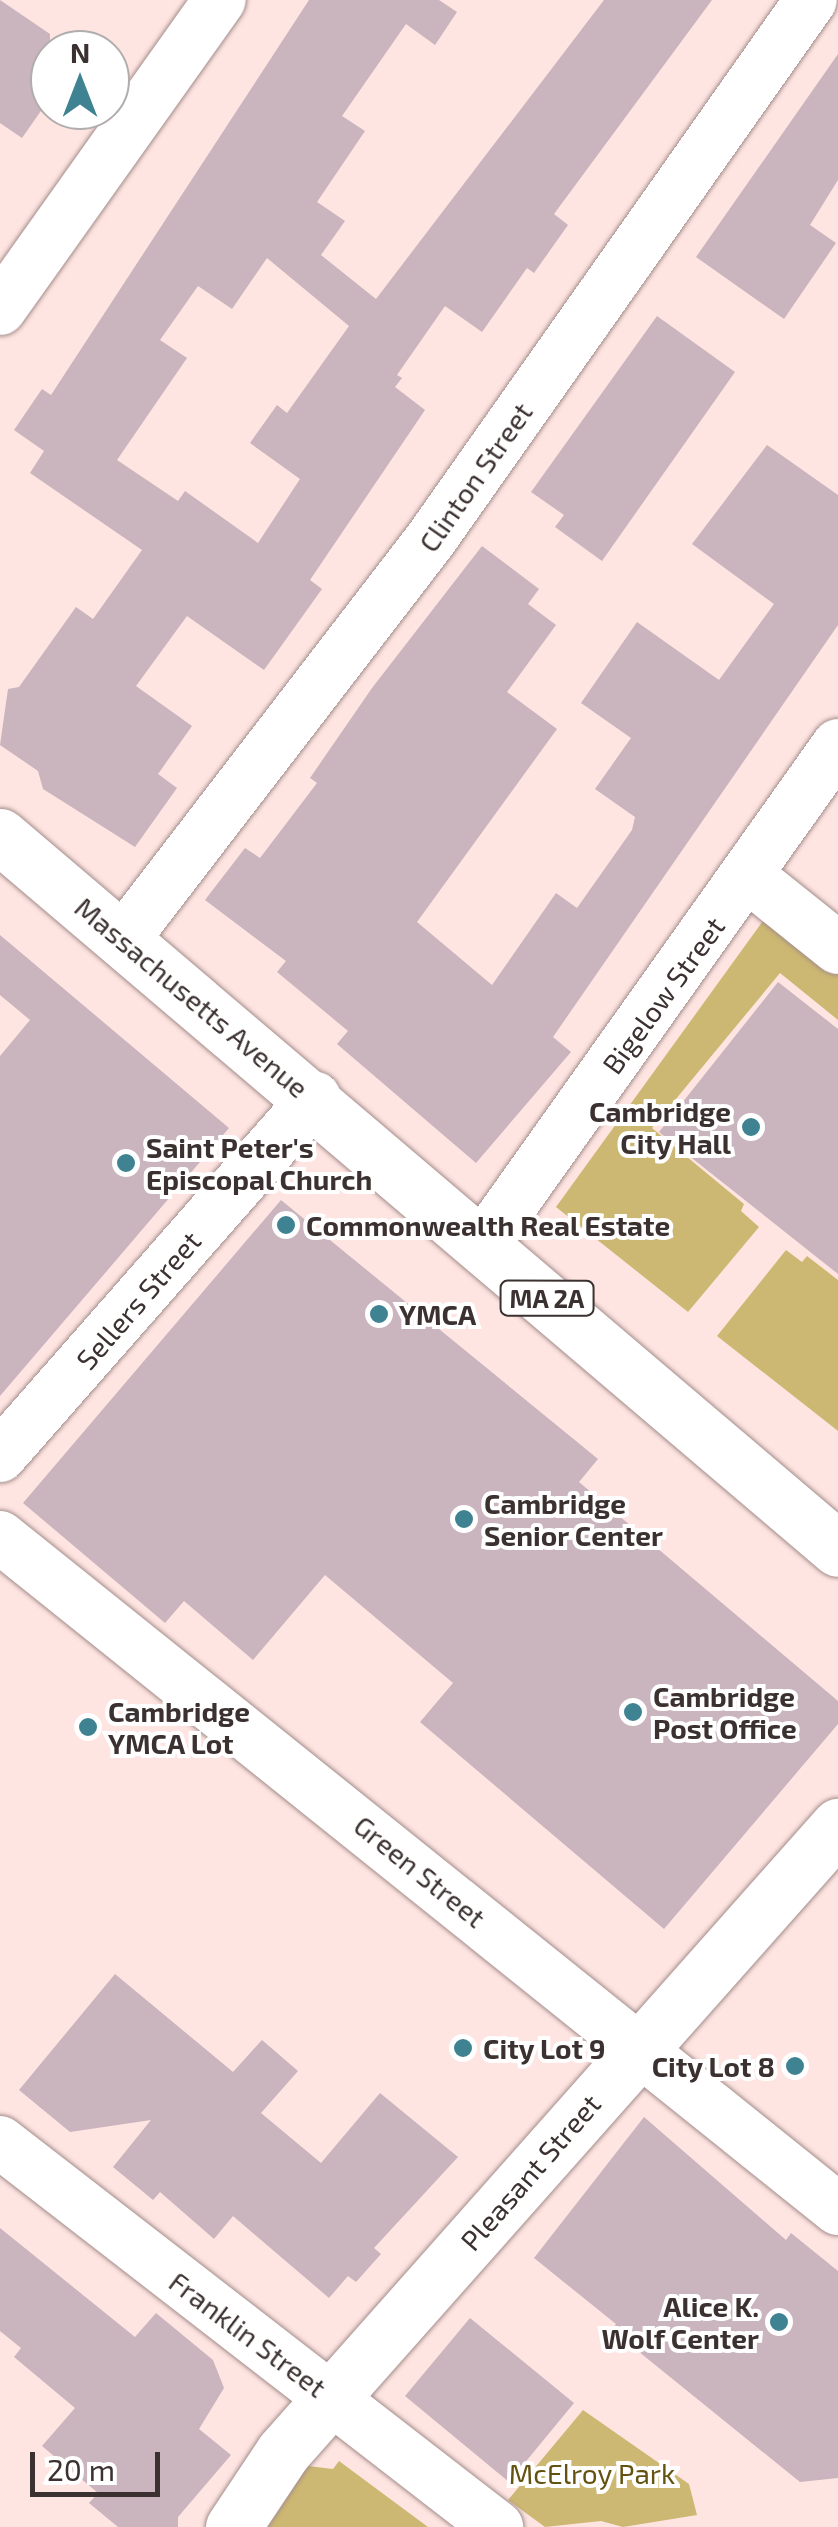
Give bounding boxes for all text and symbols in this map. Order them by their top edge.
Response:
north arrow [30,30,130,130]
text: N [70,35,90,69]
street label: Clinton Street [411,396,539,558]
street label: Massachusetts Avenue [68,889,316,1105]
street label: Bigelow Street [595,910,731,1080]
place label: Cambridge City Hall [589,1094,731,1160]
marker: Cambridge City Hall [740,1116,762,1138]
place label: Saint Peter's Episcopal Church [146,1130,373,1196]
marker: Saint Peter's Episcopal Church [115,1152,137,1174]
place label: Commonwealth Real Estate [306,1208,671,1242]
marker: Commonwealth Real Estate [275,1214,297,1236]
street label: Sellers Street [69,1224,207,1376]
road number: MA 2A [497,1278,597,1318]
place label: YMCA [399,1297,476,1331]
marker: YMCA [368,1303,390,1325]
place label: Cambridge Senior Center [484,1486,664,1552]
marker: Cambridge Senior Center [453,1508,475,1530]
place label: Cambridge Post Office [653,1679,797,1745]
place label: Cambridge YMCA Lot [108,1694,250,1760]
marker: Cambridge Post Office [622,1701,644,1723]
marker: Cambridge YMCA Lot [77,1716,99,1738]
street label: Green Street [348,1808,492,1934]
place label: City Lot 9 [483,2031,606,2065]
marker: City Lot 9 [452,2037,474,2059]
place label: City Lot 8 [651,2049,775,2083]
marker: City Lot 8 [784,2055,806,2077]
street label: Pleasant Street [453,2087,607,2257]
street label: Franklin Street [163,2264,333,2404]
place label: Alice K. Wolf Center [601,2289,759,2355]
marker: Alice K. Wolf Center [768,2311,790,2333]
scale bar [35,2432,165,2494]
text: 20 m [47,2451,115,2487]
park label: McElroy Park [508,2456,676,2490]

